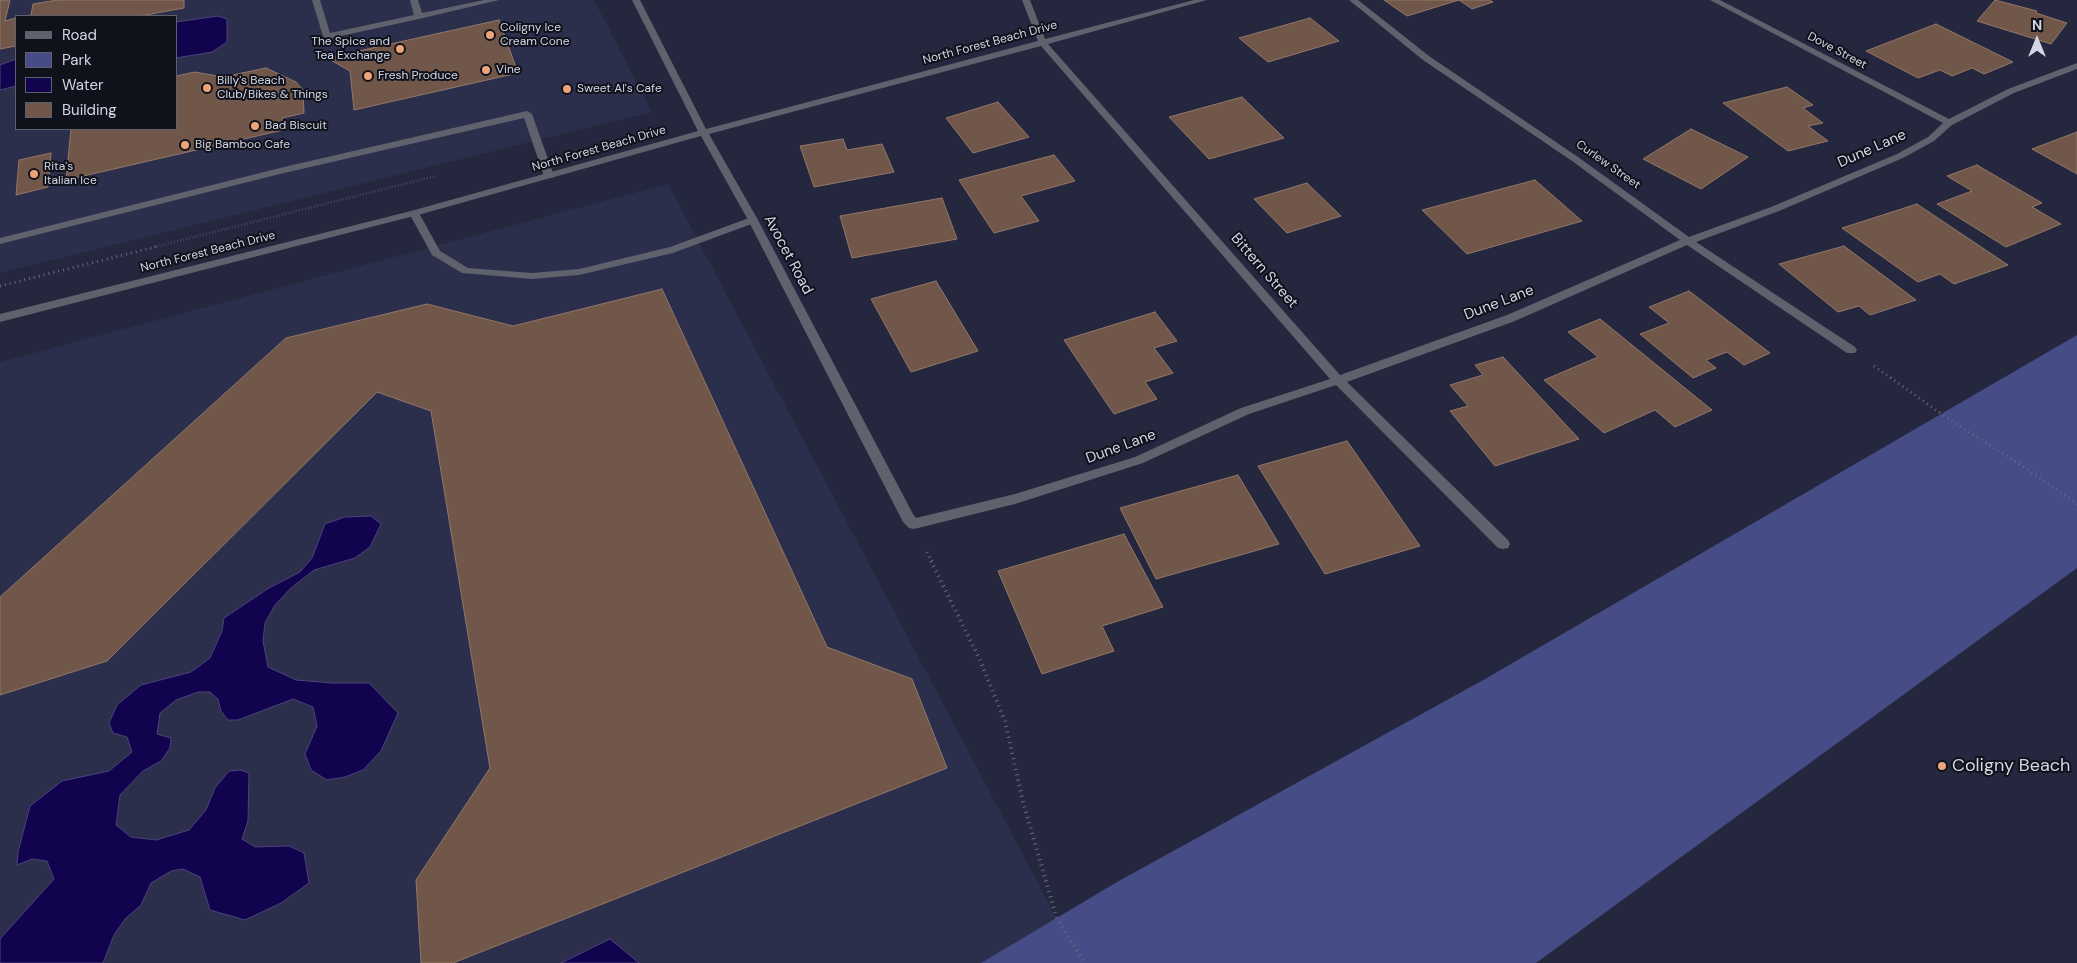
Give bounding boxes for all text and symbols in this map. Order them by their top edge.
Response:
legend [15,15,178,130]
north arrow [2012,15,2062,65]
text: N [2032,16,2042,34]
street label: North Forest Beach Drive [921,18,1059,68]
place label: Coligny Ice Cream Cone [500,21,569,49]
text: Road [62,25,97,45]
marker: Coligny Ice Cream Cone [484,29,496,41]
street label: Dove Street [1805,29,1869,73]
place label: The Spice and Tea Exchange [311,35,390,63]
marker: The Spice and Tea Exchange [394,43,406,55]
text: Park [62,50,92,70]
place label: Vine [496,63,521,77]
marker: Vine [480,64,492,76]
place label: Fresh Produce [378,69,458,83]
marker: Fresh Produce [362,70,374,82]
place label: Billy's Beach Club/Bikes & Things [217,74,328,102]
text: Water [62,75,103,95]
marker: Billy's Beach Club/Bikes & Things [201,82,213,94]
place label: Sweet Al's Cafe [577,82,662,96]
marker: Sweet Al's Cafe [561,83,573,95]
text: Building [62,100,117,120]
place label: Bad Biscuit [265,119,327,133]
marker: Bad Biscuit [249,120,261,132]
street label: North Forest Beach Drive [530,123,668,175]
street label: Dune Lane [1835,126,1909,172]
street label: Curlew Street [1573,137,1643,193]
place label: Big Bamboo Cafe [195,138,290,152]
marker: Big Bamboo Cafe [179,139,191,151]
place label: Rita's Italian Ice [44,160,97,188]
marker: Rita's Italian Ice [28,168,40,180]
street label: Avocet Road [760,212,816,298]
street label: North Forest Beach Drive [139,228,277,276]
street label: Bittern Street [1227,230,1301,312]
street label: Dune Lane [1462,281,1536,325]
street label: Dune Lane [1084,426,1158,468]
place label: Coligny Beach [1952,755,2070,777]
marker: Coligny Beach [1936,760,1948,772]

